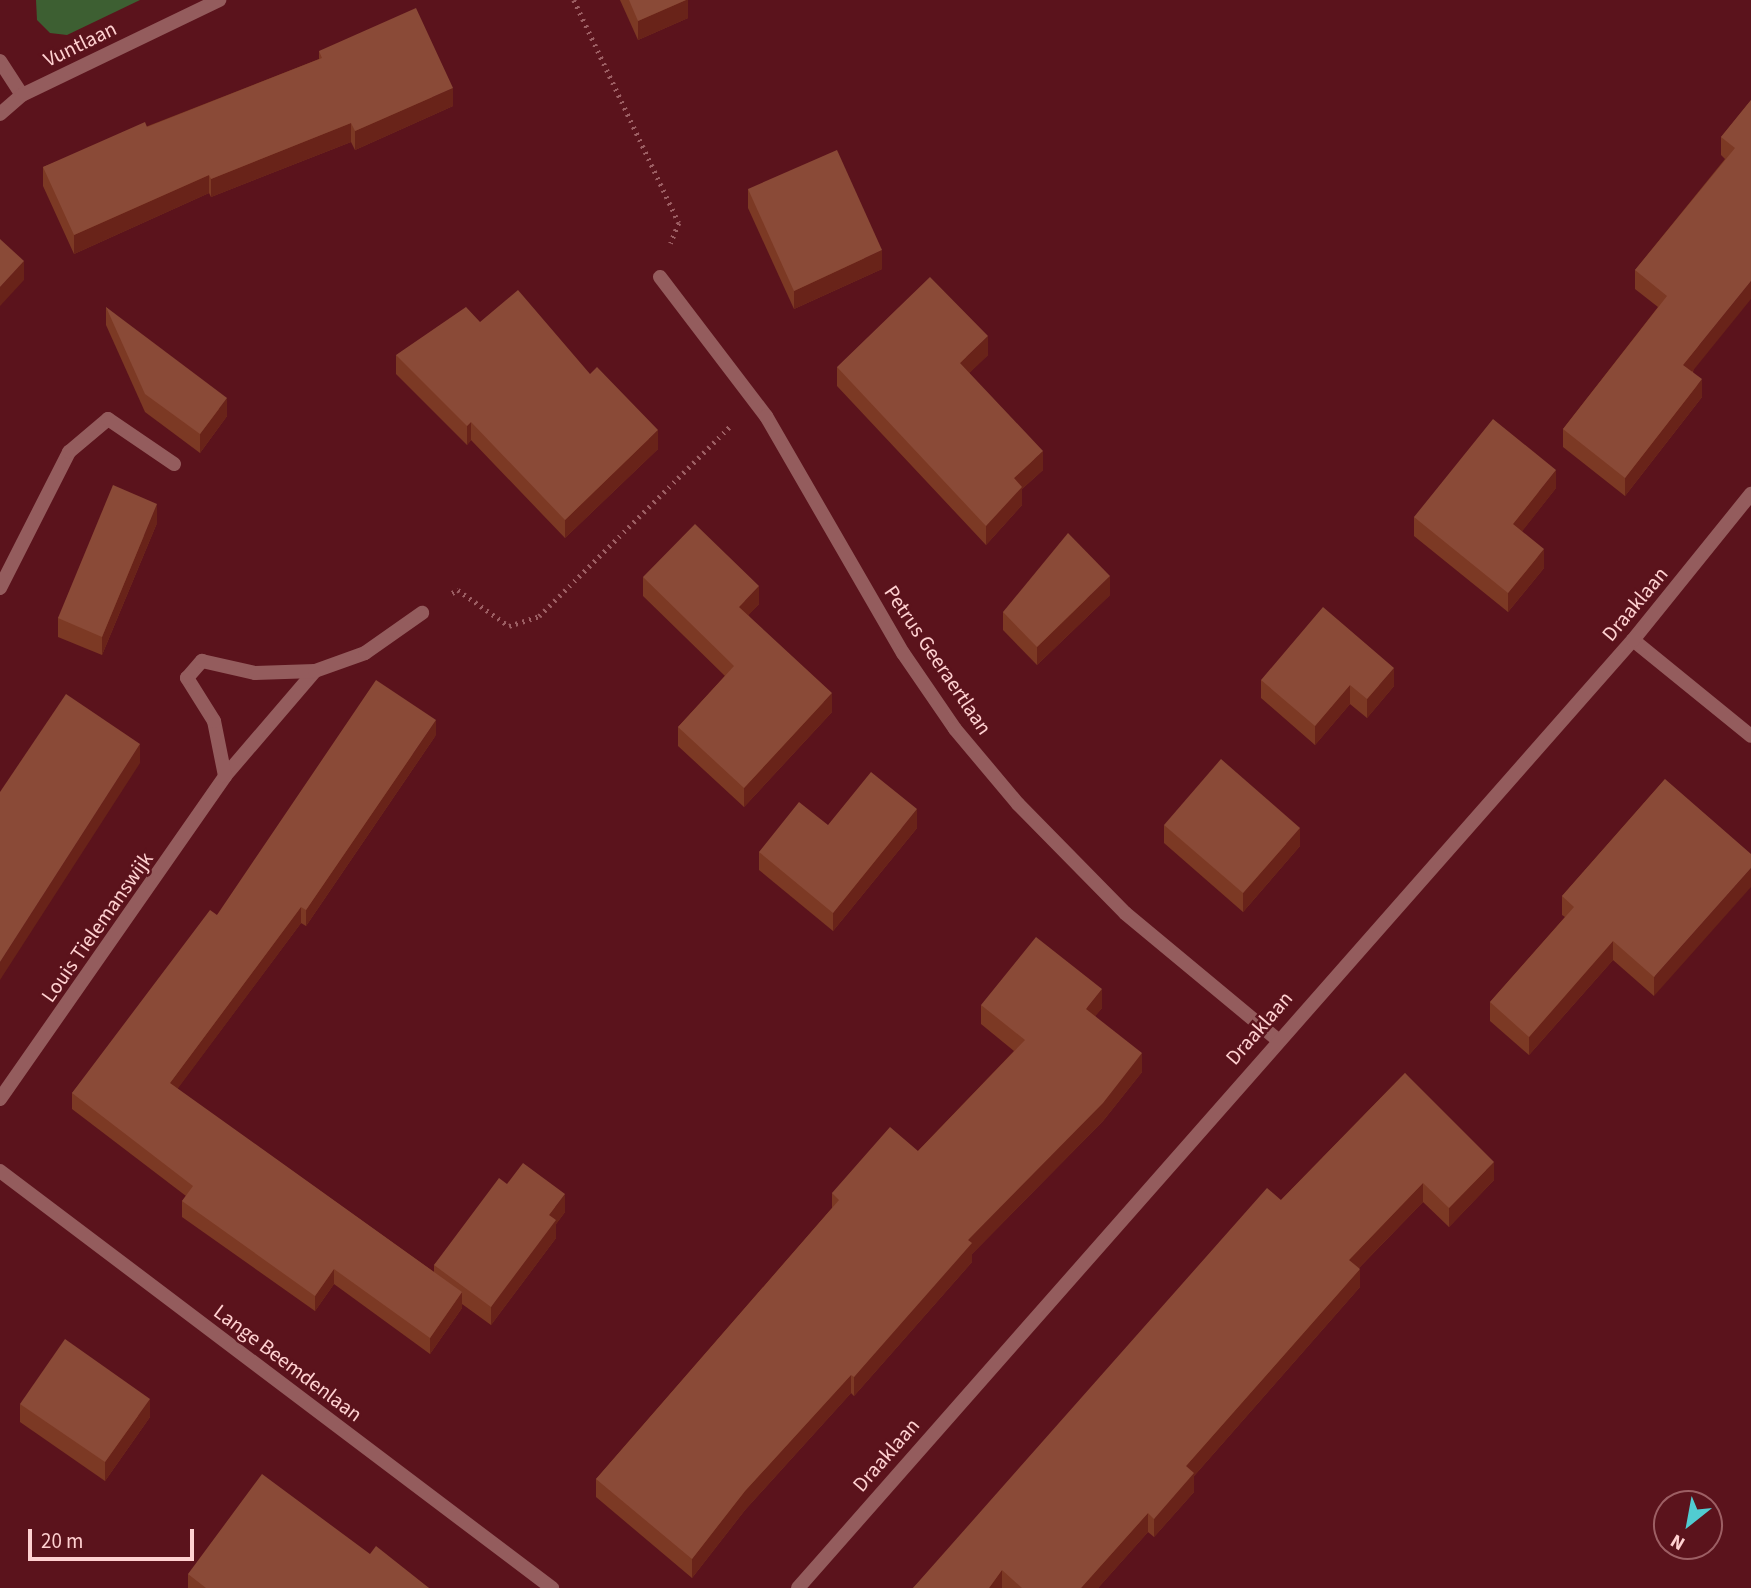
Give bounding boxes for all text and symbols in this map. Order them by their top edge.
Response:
street label: Vuntlaan [39,16,121,72]
street label: Draaklaan [1597,562,1673,646]
street label: Petrus Geeraertlaan [879,581,997,739]
street label: Louis Tielemanswijk [36,847,158,1007]
street label: Draaklaan [1220,986,1298,1070]
street label: Lange Beemdenlaan [209,1299,367,1427]
street label: Draaklaan [847,1413,925,1497]
north arrow [1653,1490,1723,1560]
scale bar [32,1514,198,1558]
text: 20 m [41,1526,83,1556]
text: N [1666,1527,1690,1557]

